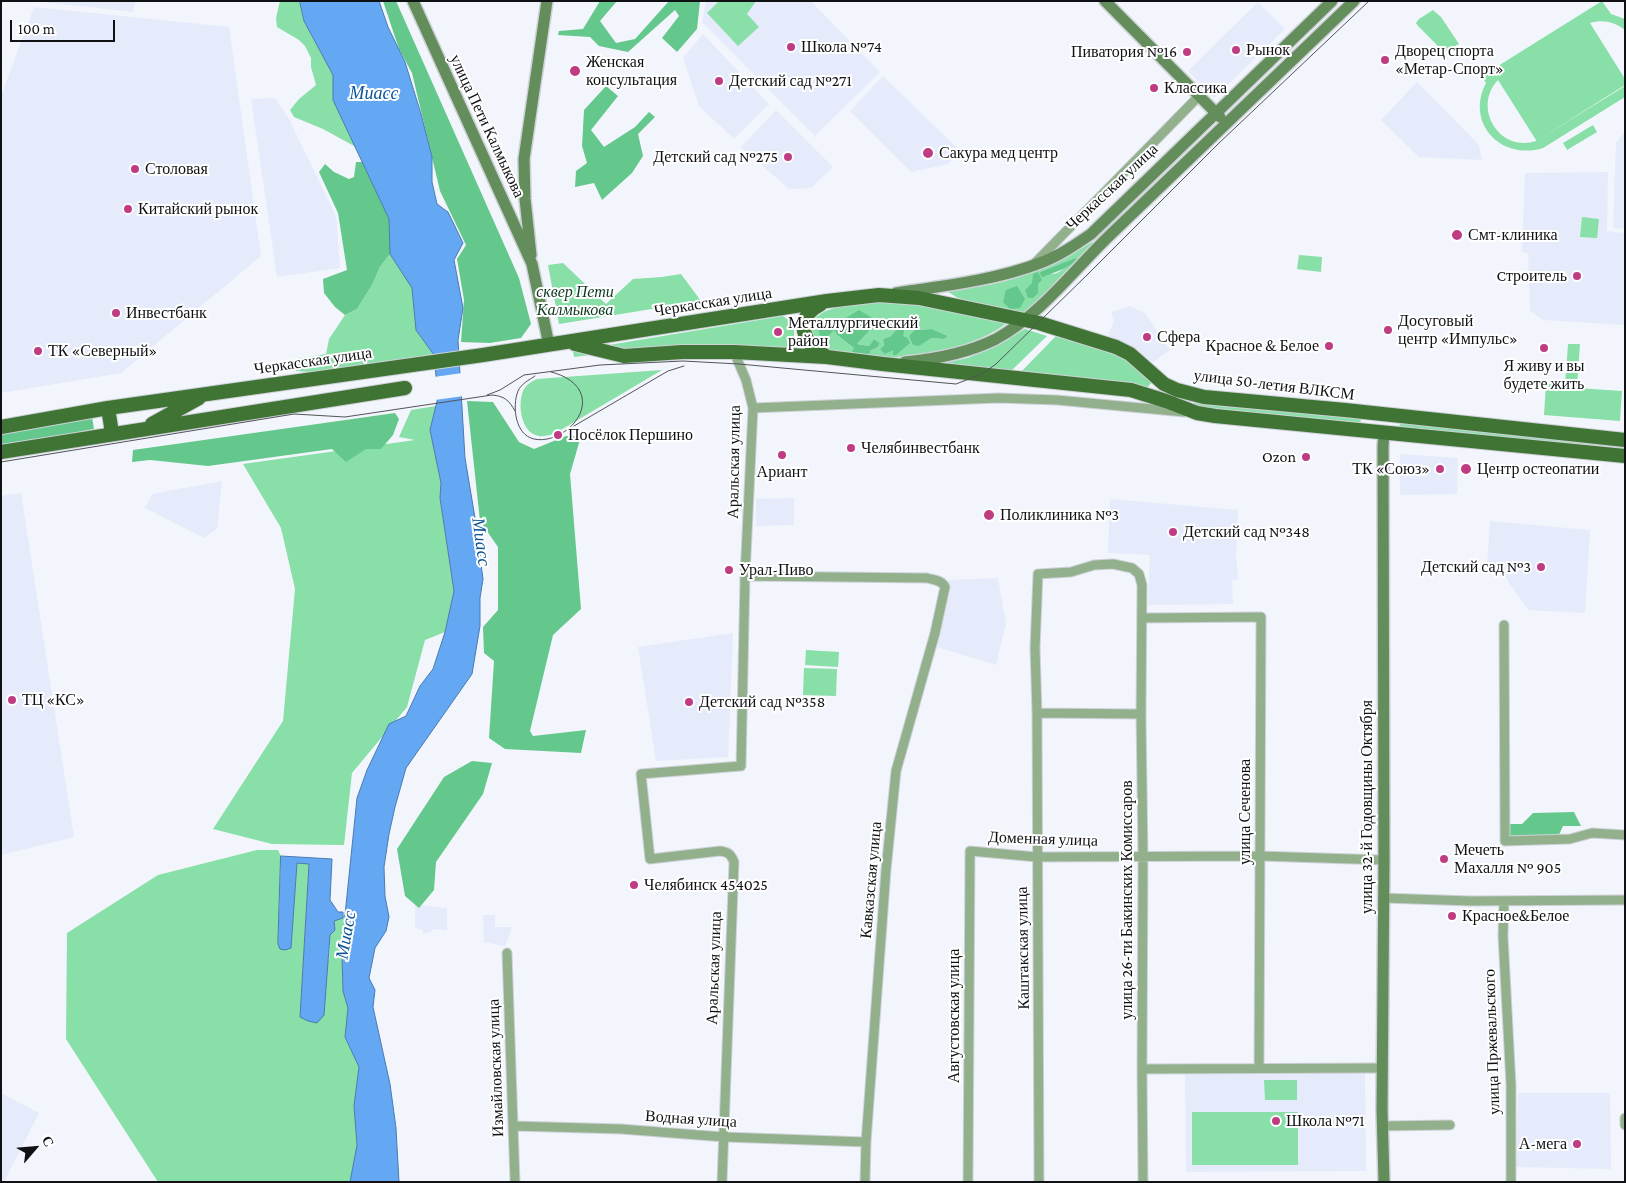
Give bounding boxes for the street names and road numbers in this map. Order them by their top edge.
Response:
street label: улица Пети Калмыкова [445,51,529,201]
street label: Черкасская улица [1062,139,1162,235]
street label: Черкасская улица [653,283,773,321]
street label: Черкасская улица [253,343,373,379]
street label: улица 50-летия ВЛКСМ [1192,366,1356,404]
street label: Аральская улица [723,405,745,519]
street label: улица 32-й Годовщины Октября [1357,700,1377,914]
street label: улица Сеченова [1235,759,1255,865]
street label: улица 26-ти Бакинских Комиссаров [1117,780,1137,1020]
street label: Кавказская улица [856,821,886,939]
street label: Доменная улица [988,827,1098,851]
street label: Каштакская улица [1012,886,1034,1010]
street label: Аральская улица [702,911,726,1025]
street label: Августовская улица [944,949,964,1083]
street label: улица Пржевальского [1480,969,1504,1115]
street label: Измайловская улица [484,999,508,1137]
street label: Водная улица [645,1106,737,1132]

